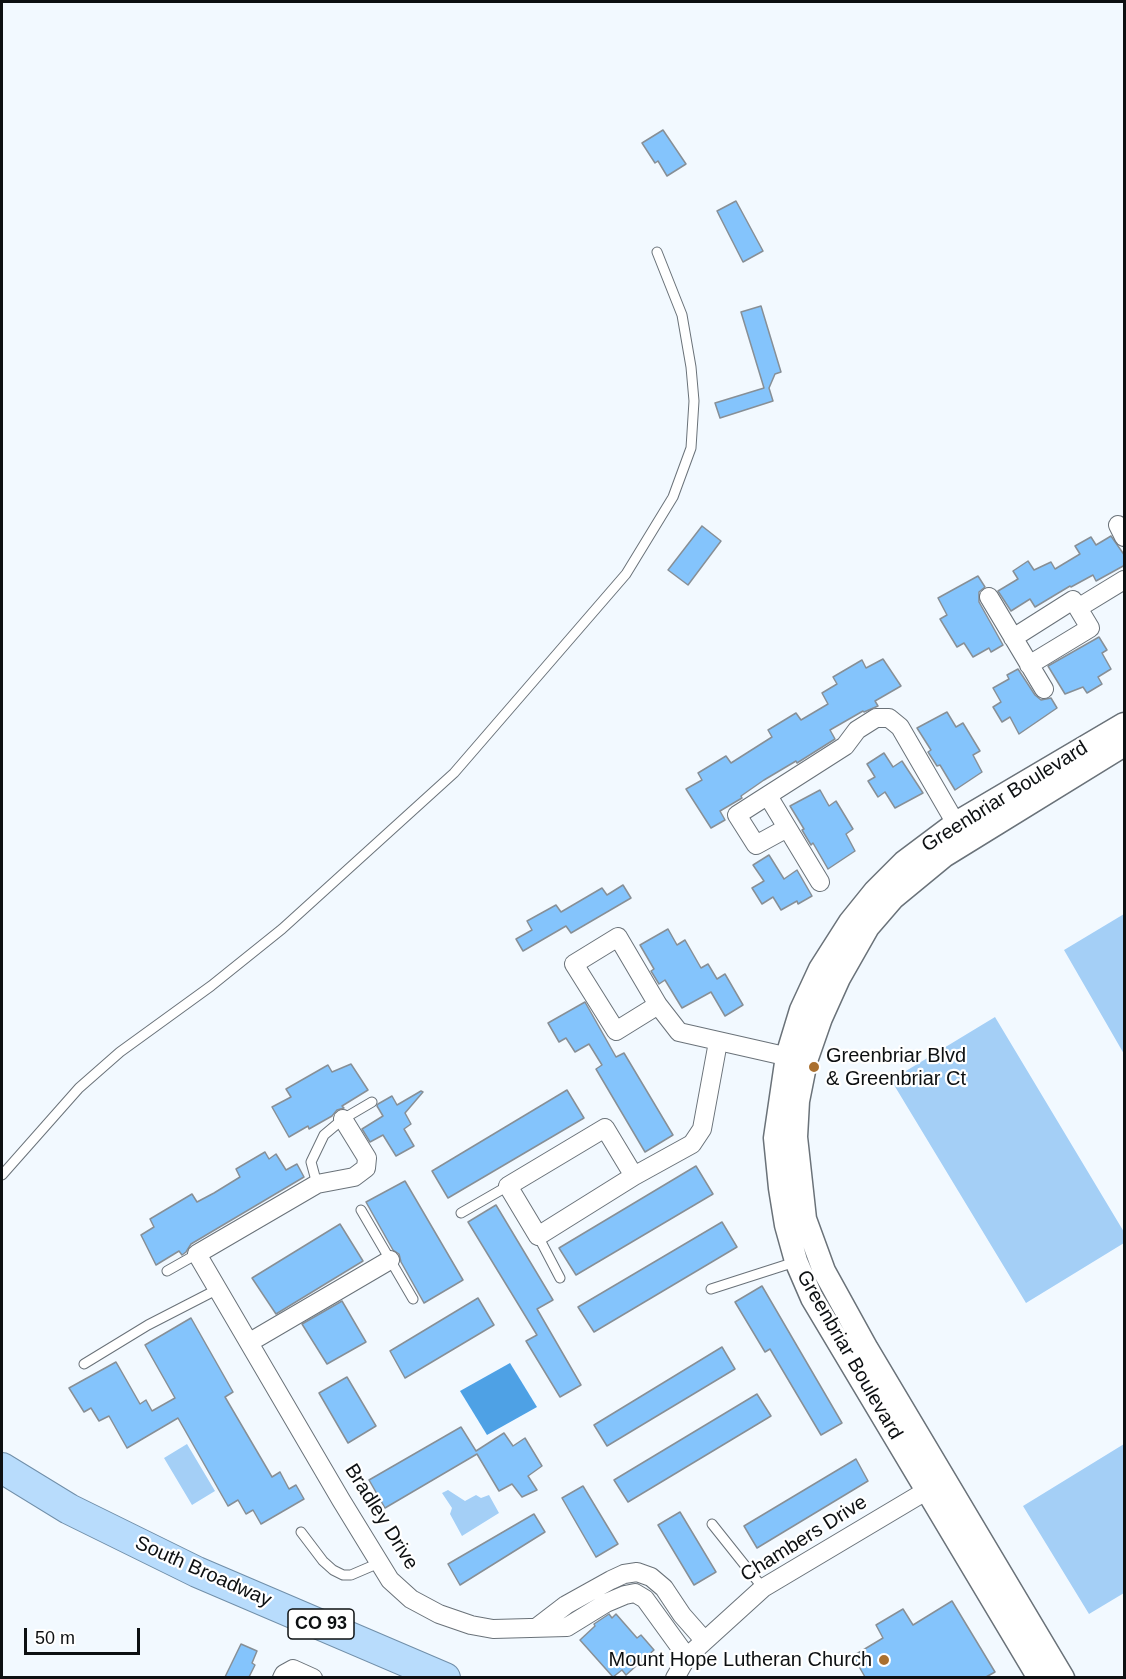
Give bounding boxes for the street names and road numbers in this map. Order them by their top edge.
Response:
street label: Greenbriar Boulevard [918,736,1092,858]
street label: Greenbriar Boulevard [791,1266,907,1444]
street label: Bradley Drive [339,1460,423,1574]
street label: Chambers Drive [736,1491,872,1587]
street label: South Broadway [131,1531,275,1613]
road number: CO 93 [288,1609,354,1639]

